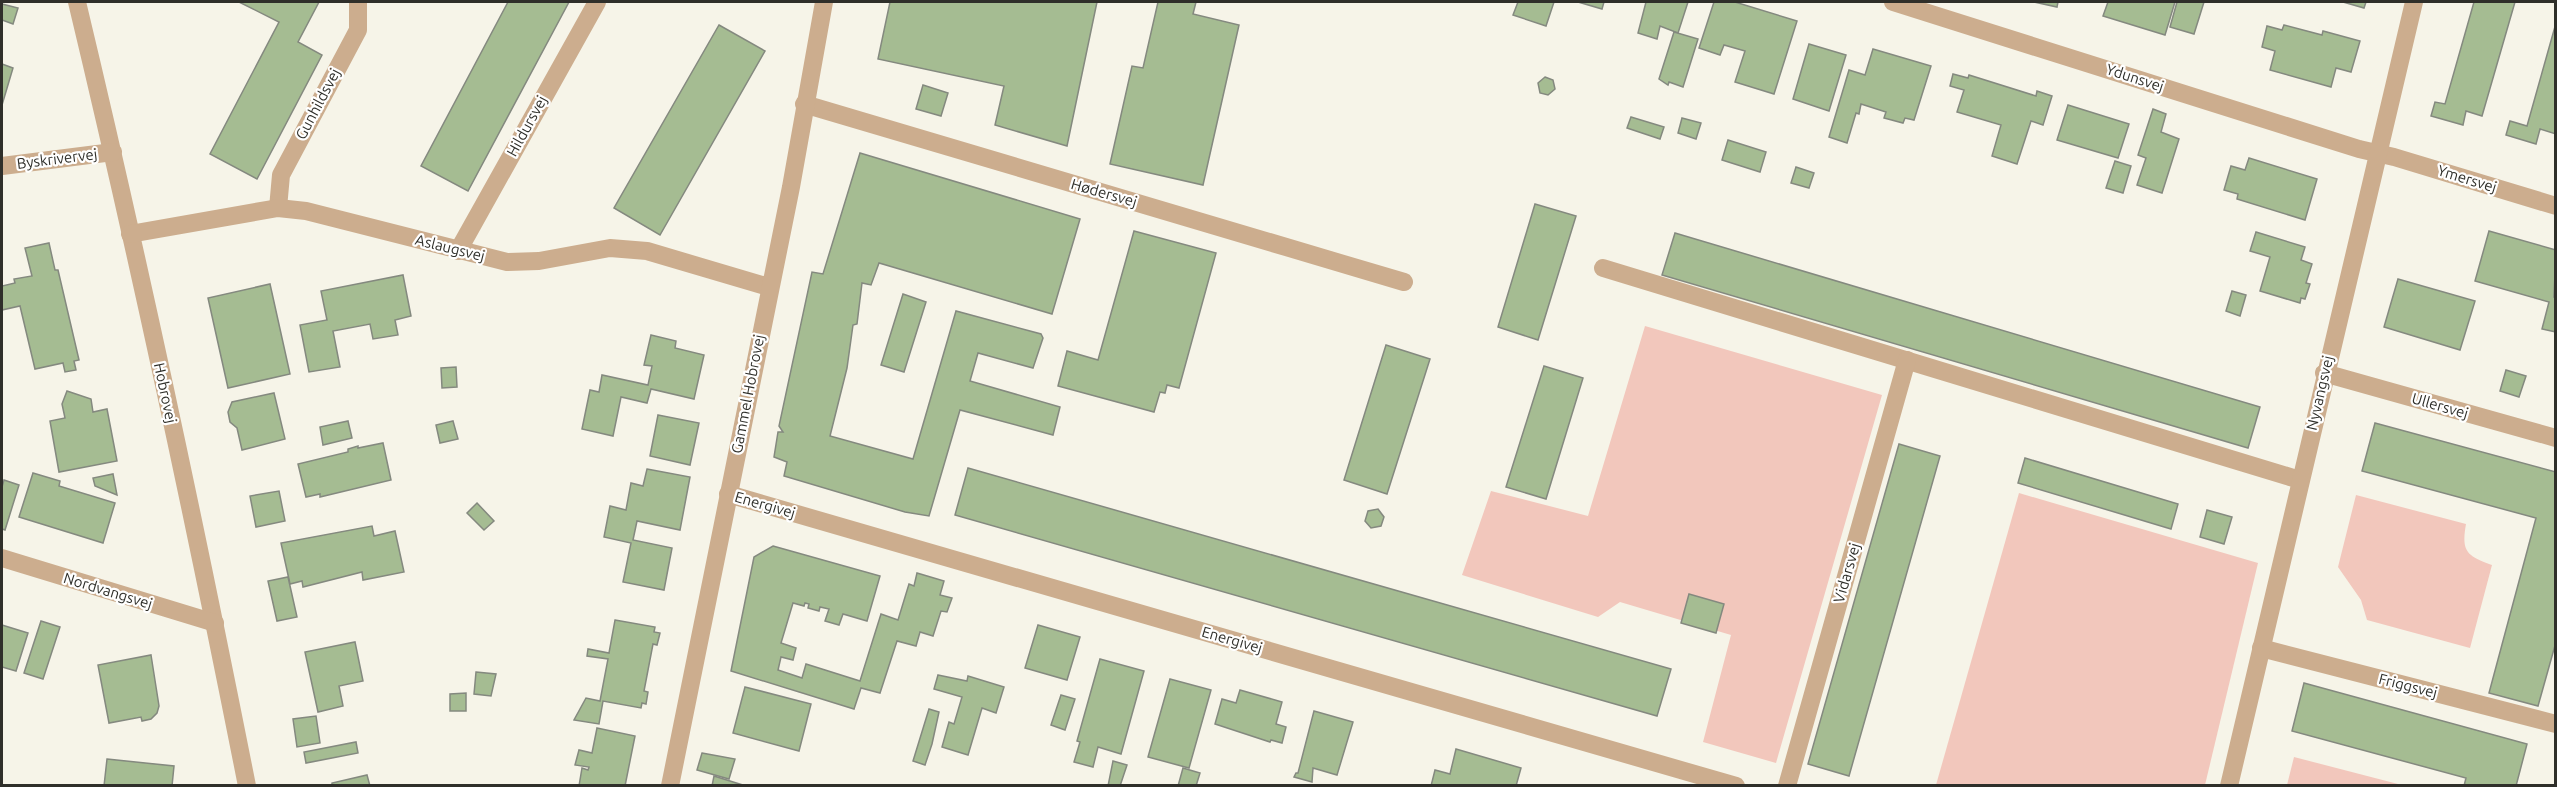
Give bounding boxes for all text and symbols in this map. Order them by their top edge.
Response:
street label: Ydunsvej [2104,60,2166,95]
street label: Gunhildsvej [292,65,343,142]
street label: Hildursvej [503,92,550,159]
street label: Byskrivervej [16,145,98,172]
street label: Ymersvej [2436,161,2499,196]
street label: Hødersvej [1069,175,1139,210]
street label: Aslaugsvej [414,231,487,264]
street label: Gammel Hobrovej [728,333,767,455]
street label: Nyvangsvej [2303,354,2336,432]
street label: Hobrovej [151,361,180,425]
street label: Ullersvej [2410,389,2470,422]
street label: Energivej [733,488,797,521]
street label: Vidarsvej [1830,541,1863,605]
street label: Nordvangsvej [62,569,155,612]
street label: Energivej [1200,623,1264,656]
street label: Friggsvej [2377,670,2439,701]

